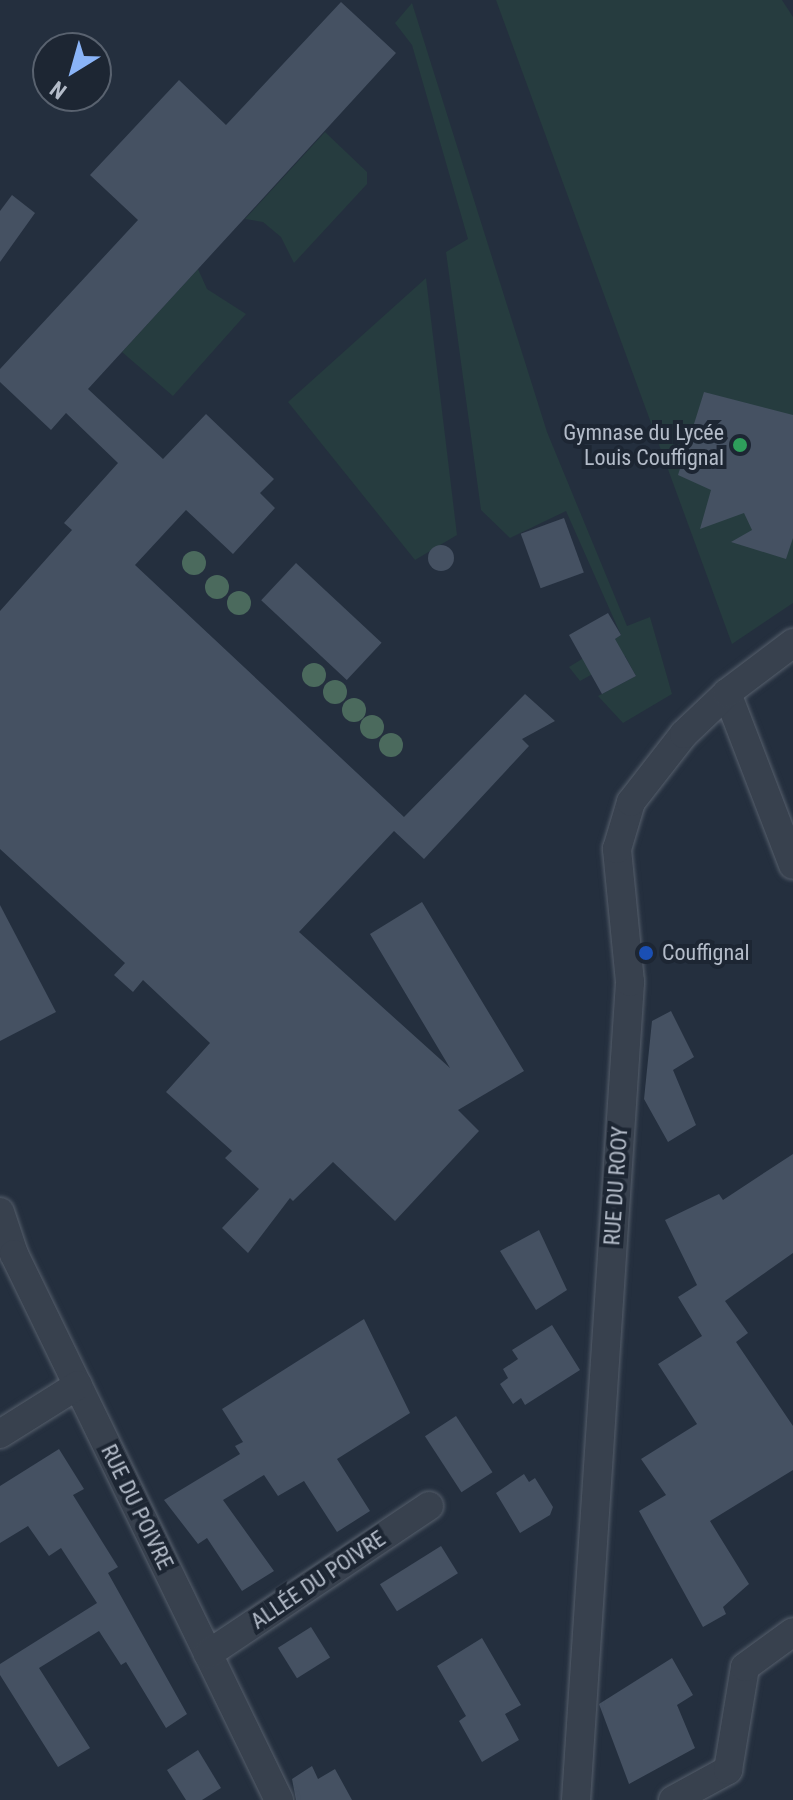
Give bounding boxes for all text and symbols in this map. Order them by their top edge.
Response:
north arrow [32,32,112,112]
text: N [46,76,71,104]
place label: Gymnase du Lycée Louis Couffignal [563,419,724,470]
marker: Gymnase du Lycée Louis Couffignal [731,436,749,454]
place label: Couffignal [662,940,750,966]
marker: Couffignal [637,944,655,962]
street label: RUE DU ROOY [599,1126,633,1246]
street label: RUE DU POIVRE [95,1440,179,1574]
street label: ALLÉE DU POIVRE [246,1525,390,1635]

